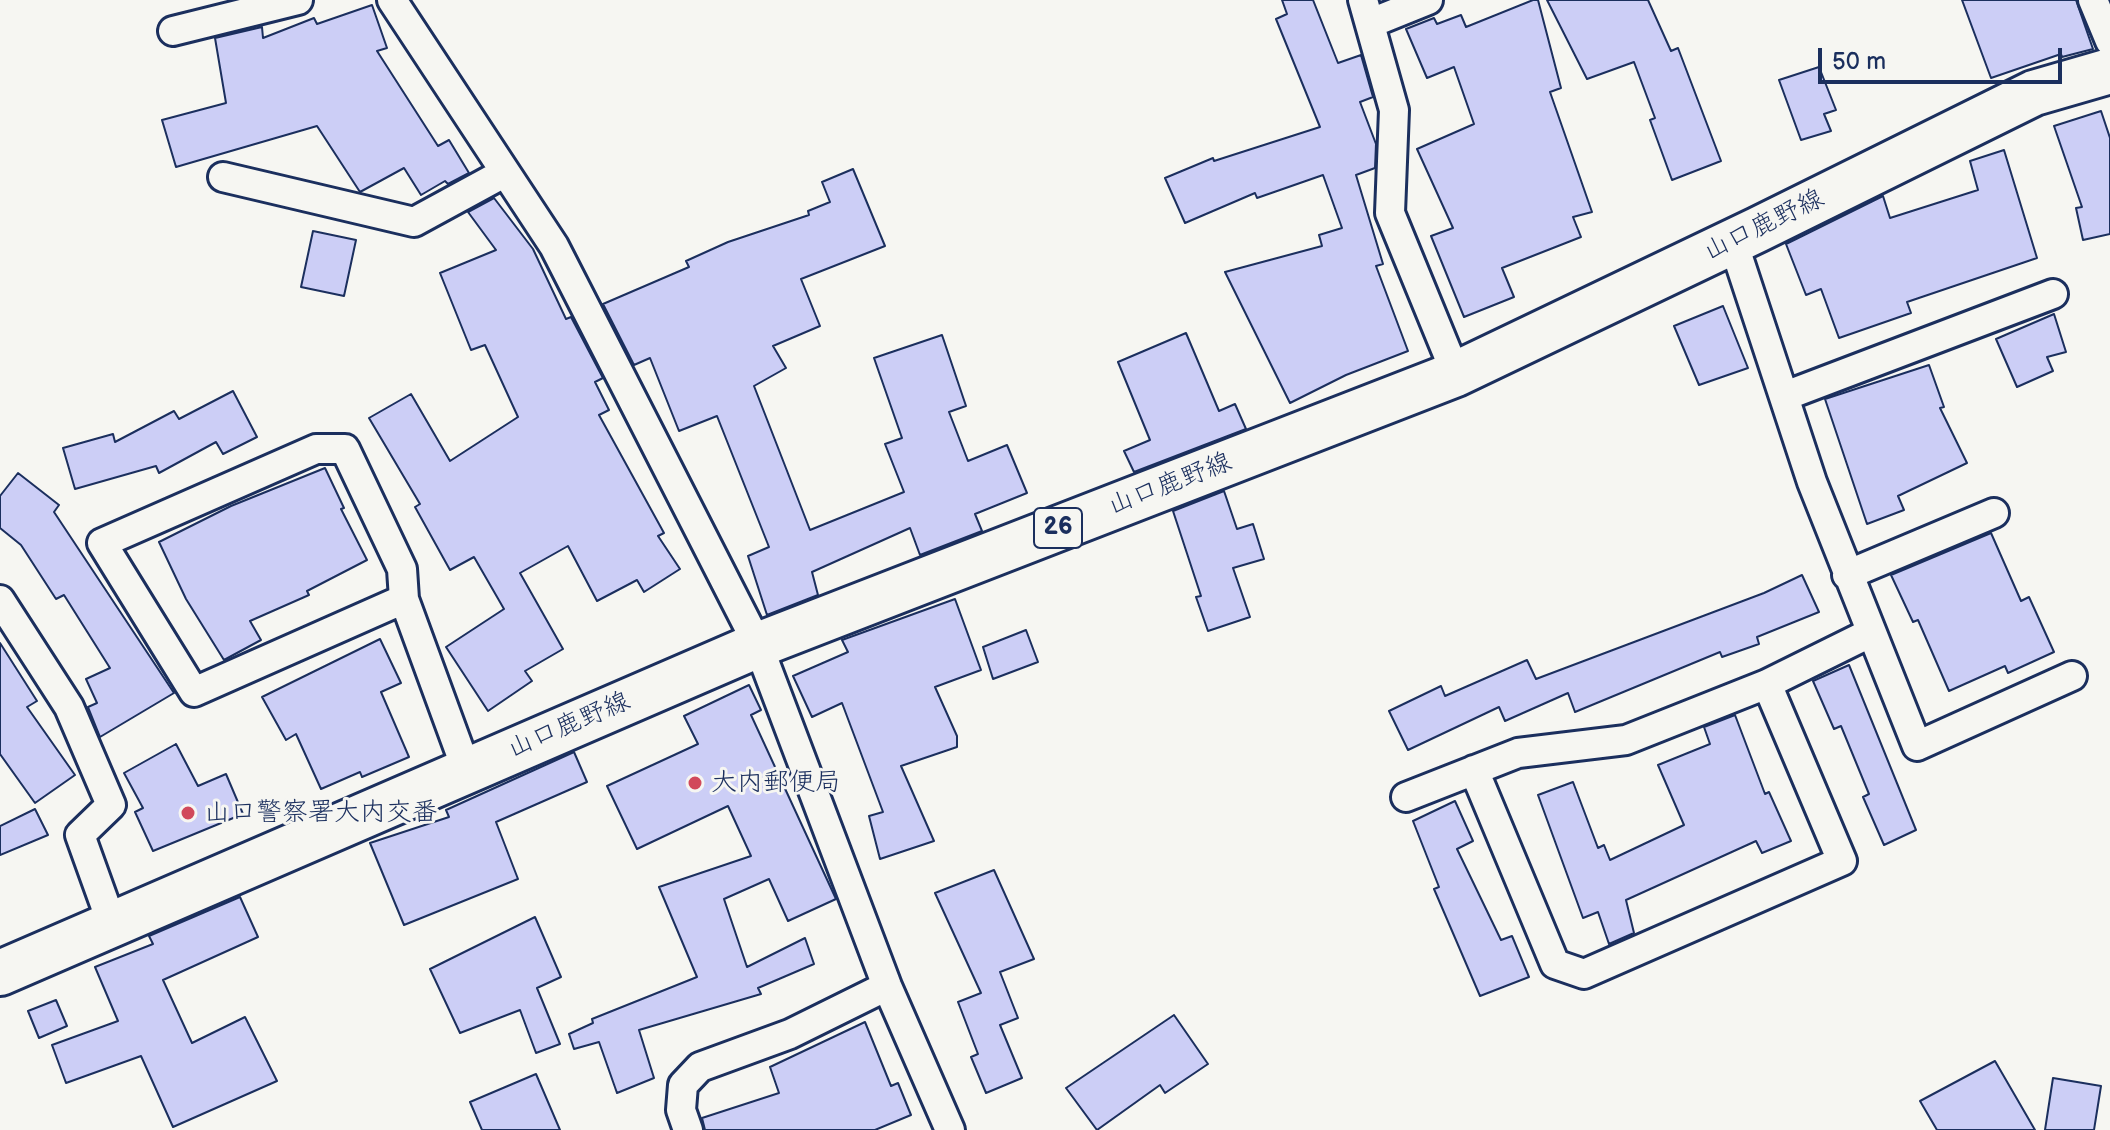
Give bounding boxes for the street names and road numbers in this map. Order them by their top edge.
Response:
street label: 山口鹿野線 [1699,183,1829,269]
street label: 山口鹿野線 [1104,447,1236,523]
road number: 26 [1034,508,1082,548]
street label: 山口鹿野線 [503,686,635,766]

